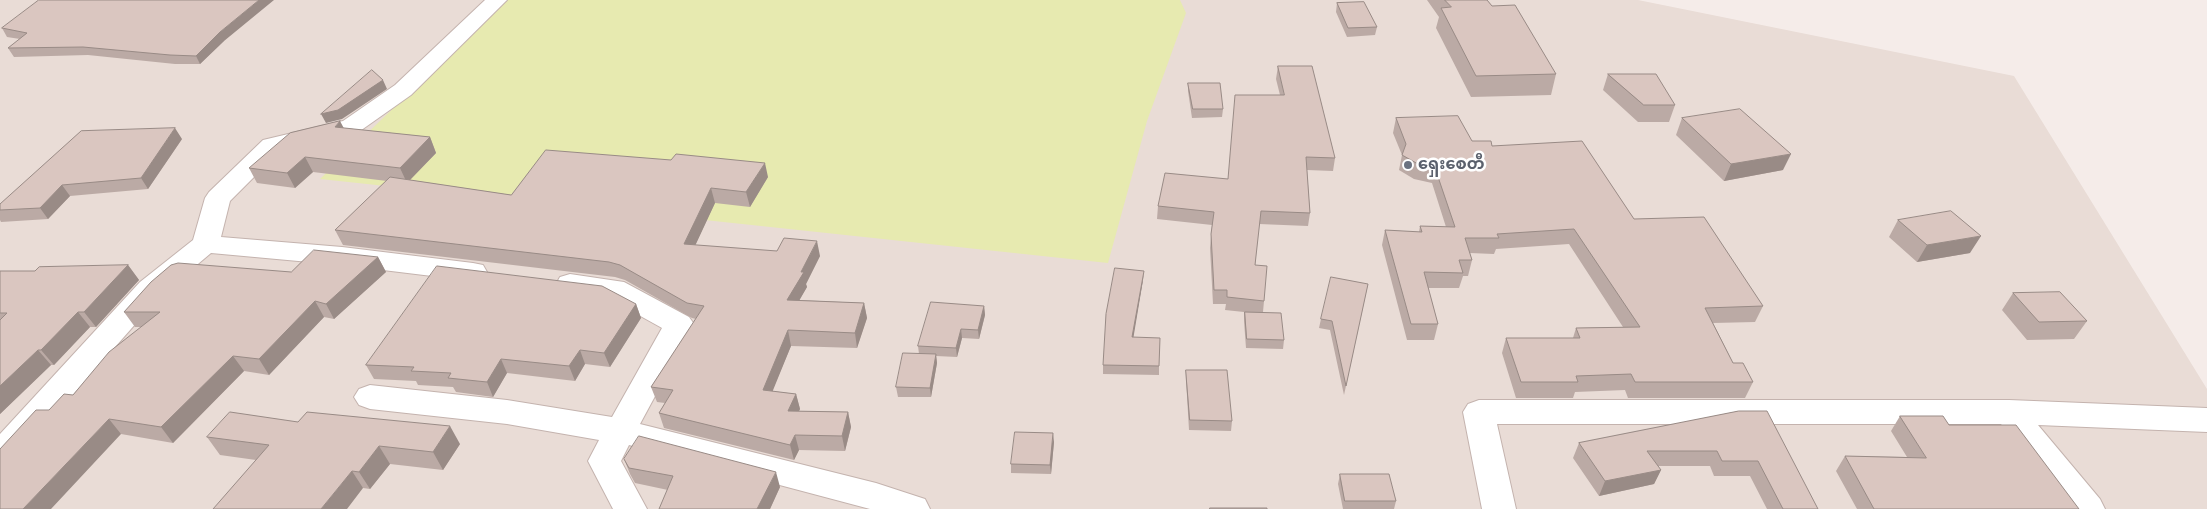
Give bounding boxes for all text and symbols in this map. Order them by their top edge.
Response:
place label: ရှေးစေတီ [1418,155,1484,175]
marker: ရှေးစေတီ [1402,159,1414,171]

